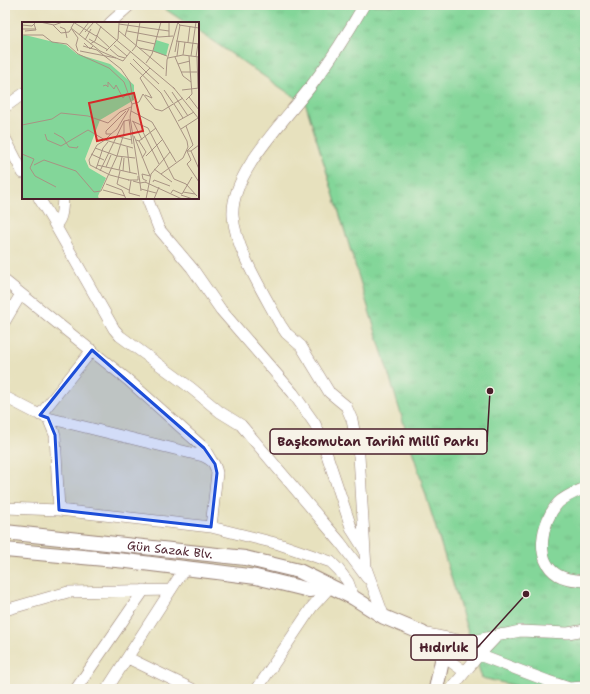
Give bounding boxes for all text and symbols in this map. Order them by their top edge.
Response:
inset map [22,22,199,199]
callout: Başkomutan Tarihî Millî Parkı [270,429,487,454]
text: Başkomutan Tarihî Millî Parkı [277,433,479,450]
street label: Gün Sazak Blv. [126,537,214,562]
callout: Hıdırlık [411,635,477,660]
text: Hıdırlık [419,639,469,656]

